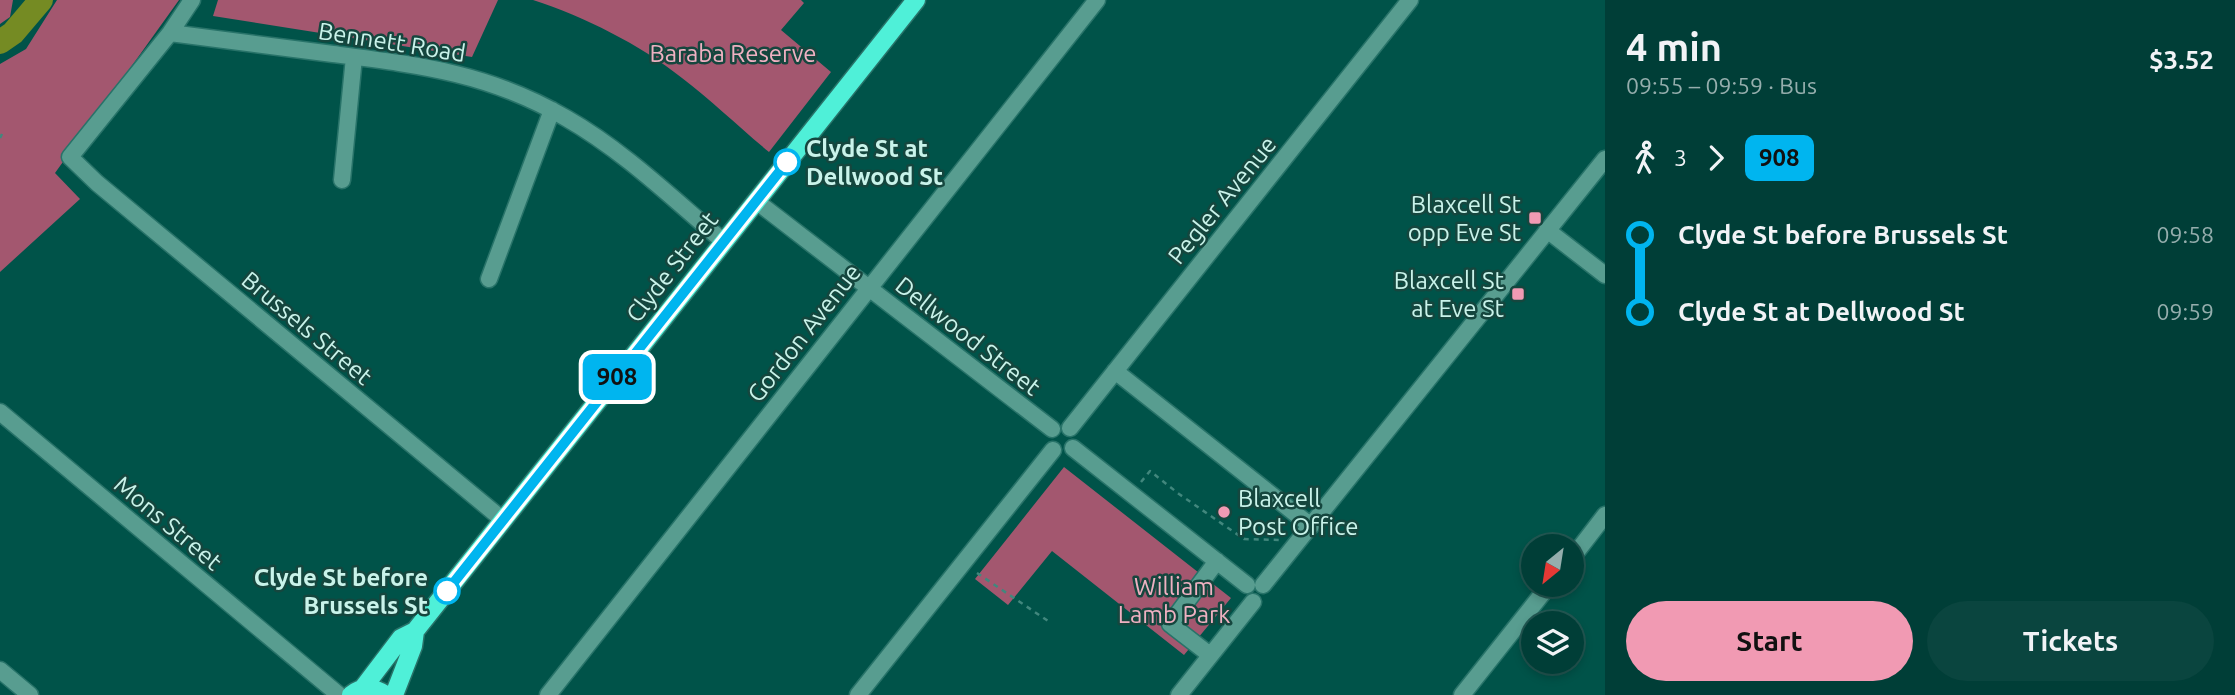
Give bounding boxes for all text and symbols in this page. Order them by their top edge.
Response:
street label: Bennett Road [316,17,468,67]
text: 4 min [1626,26,1722,68]
park label: Baraba Reserve [649,40,817,67]
text: $3.52 [2149,45,2214,74]
text: 09:55 – 09:59 · Bus [1626,73,1817,98]
street label: Pegler Avenue [1162,131,1282,269]
place label: Clyde St at Dellwood St [806,135,943,190]
icon: walk [1626,139,1664,177]
icon: forward [1697,139,1735,177]
text: 908 [1759,144,1800,171]
text: 3 [1674,145,1687,170]
marker: Clyde St at Dellwood St [774,149,800,175]
place label: Blaxcell St opp Eve St [1408,191,1522,246]
street label: Clyde Street [621,206,724,327]
marker: Blaxcell St opp Eve St [1527,210,1543,226]
text: Clyde St before Brussels St [1678,220,2008,249]
text: 09:58 [2156,222,2214,247]
street label: Gordon Avenue [742,259,866,407]
street label: Brussels Street [237,266,378,391]
place label: Blaxcell St at Eve St [1394,267,1505,322]
street label: Dellwood Street [890,271,1046,401]
marker: Blaxcell St at Eve St [1510,286,1526,302]
text: Clyde St at Dellwood St [1678,297,1965,326]
text: 09:59 [2156,299,2214,324]
line badge: 908 [577,354,657,400]
text: 908 [597,363,637,390]
street label: Mons Street [109,470,227,576]
place label: Blaxcell Post Office [1238,485,1359,540]
marker: Blaxcell Post Office [1216,504,1232,520]
north arrow [1521,534,1584,597]
map controls [1521,534,1584,674]
place label: Clyde St before Brussels St [254,564,428,619]
park label: William Lamb Park [1118,573,1230,628]
marker: Clyde St before Brussels St [434,578,460,604]
button: Start [1626,601,1913,681]
button: Tickets [1927,601,2214,681]
button: layers [1521,611,1584,674]

